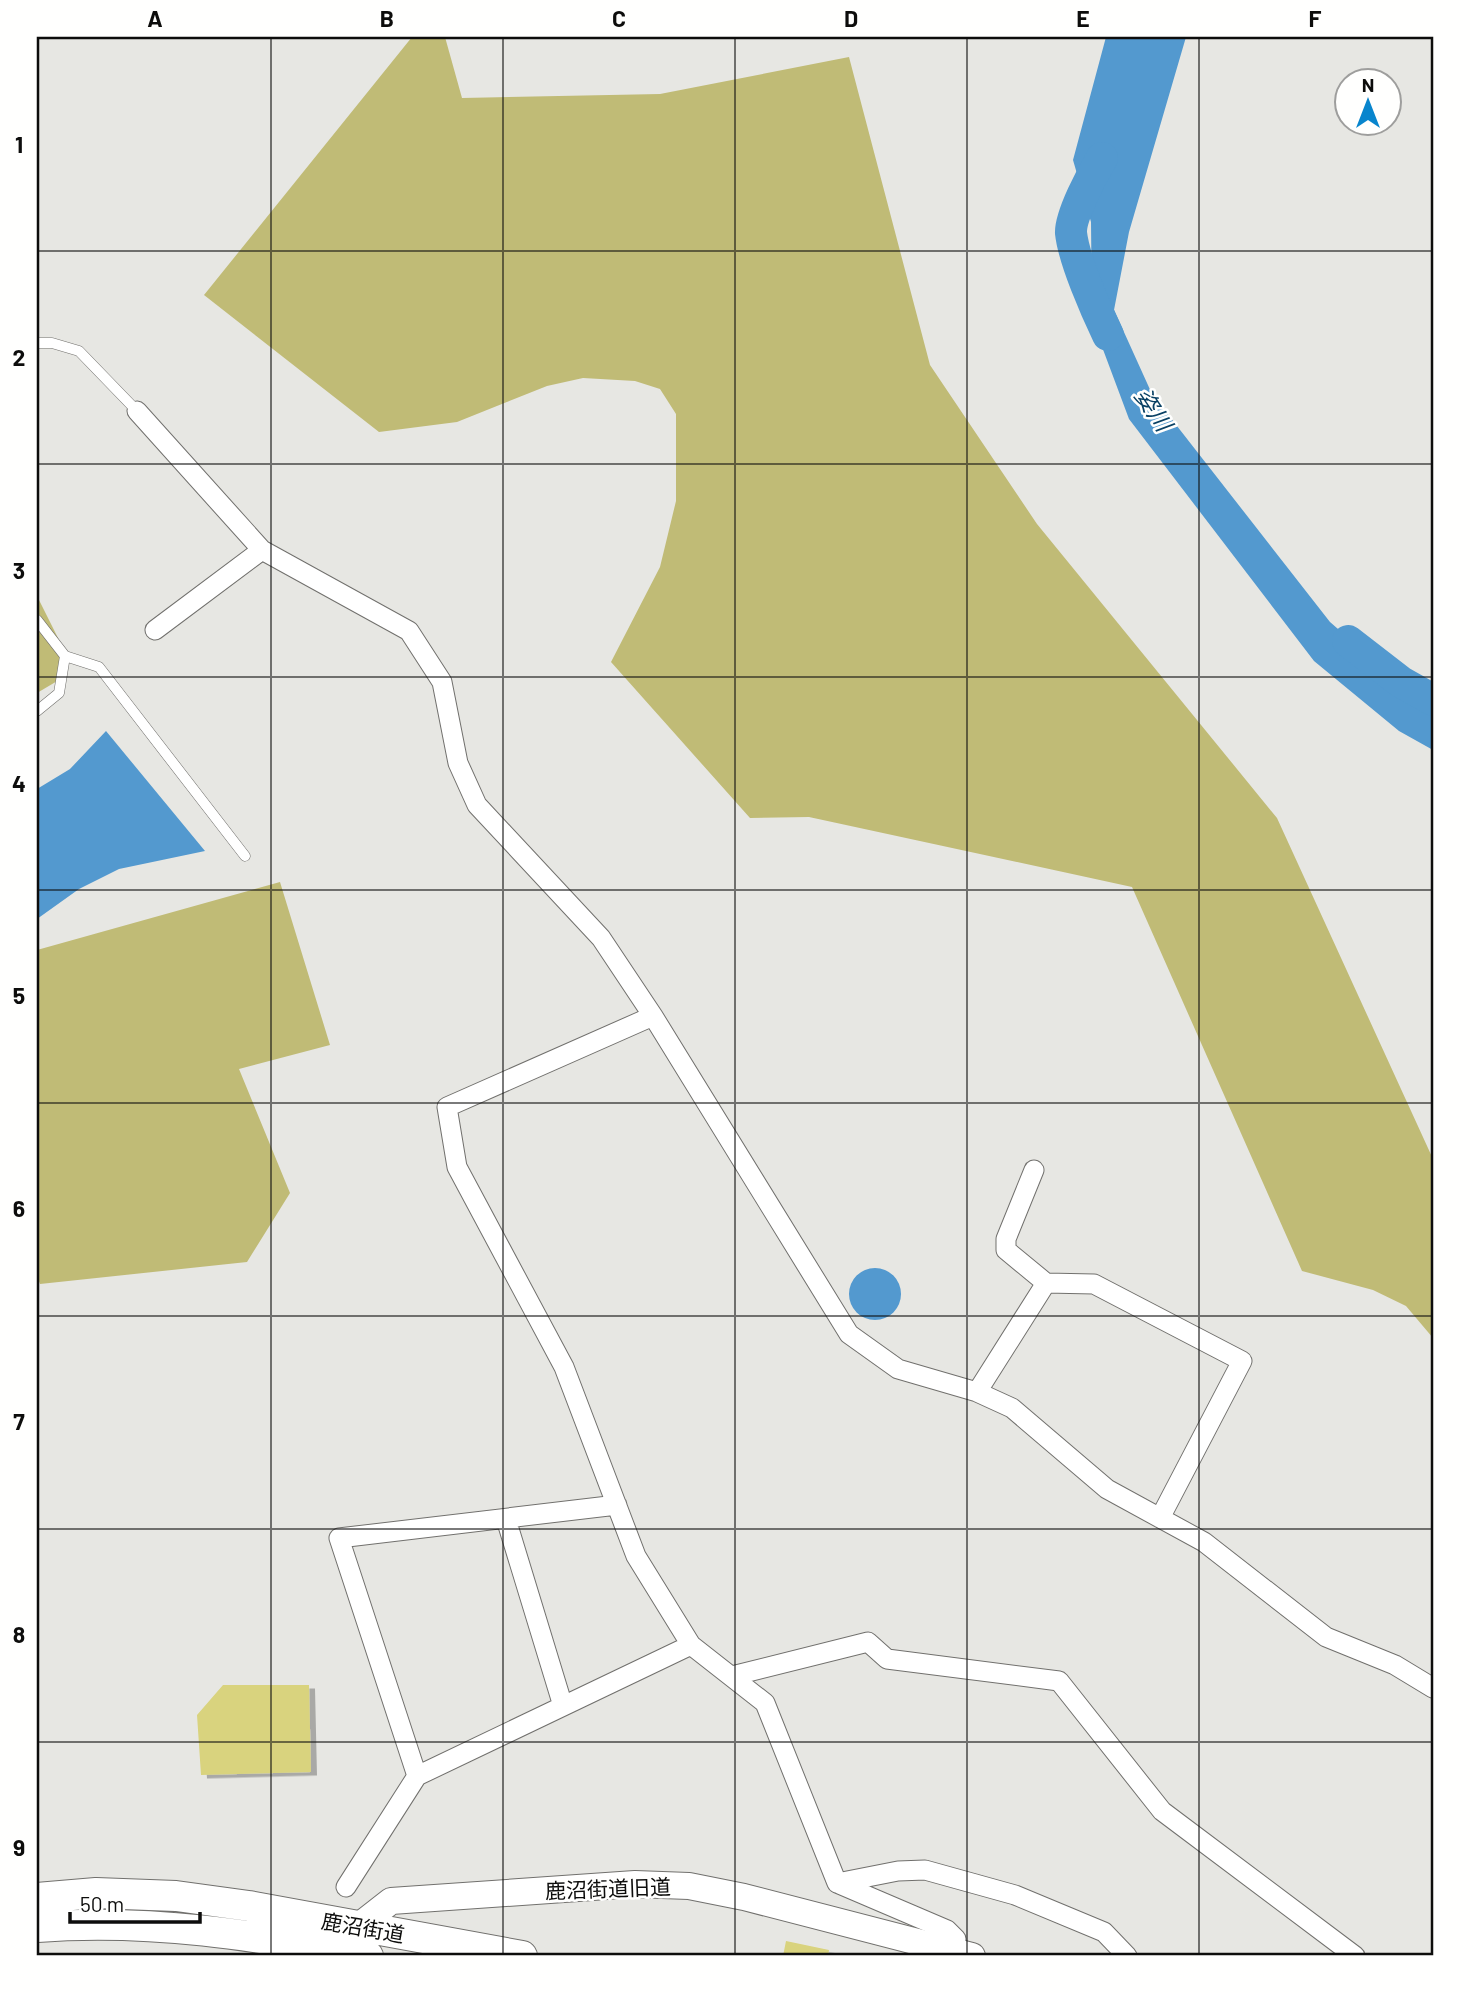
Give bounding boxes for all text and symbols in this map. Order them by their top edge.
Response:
text: A [147,4,163,32]
text: B [380,4,394,32]
text: C [612,4,626,32]
text: D [844,4,858,32]
text: E [1076,4,1090,32]
text: F [1309,4,1322,32]
north arrow [1334,66,1404,136]
text: N [1362,73,1374,96]
text: 1 [15,130,23,158]
text: 2 [13,343,25,371]
water label: 姿川 [1130,382,1180,438]
text: 3 [13,556,25,584]
text: 4 [12,769,26,797]
text: 5 [13,981,25,1009]
text: 6 [13,1194,25,1222]
text: 7 [13,1407,25,1435]
text: 8 [13,1620,25,1648]
text: 9 [13,1833,25,1861]
street label: 鹿沼街道旧道 [545,1873,671,1903]
scale bar [70,1881,200,1925]
text: 50 m [80,1891,124,1916]
street label: 鹿沼街道 [319,1907,407,1947]

